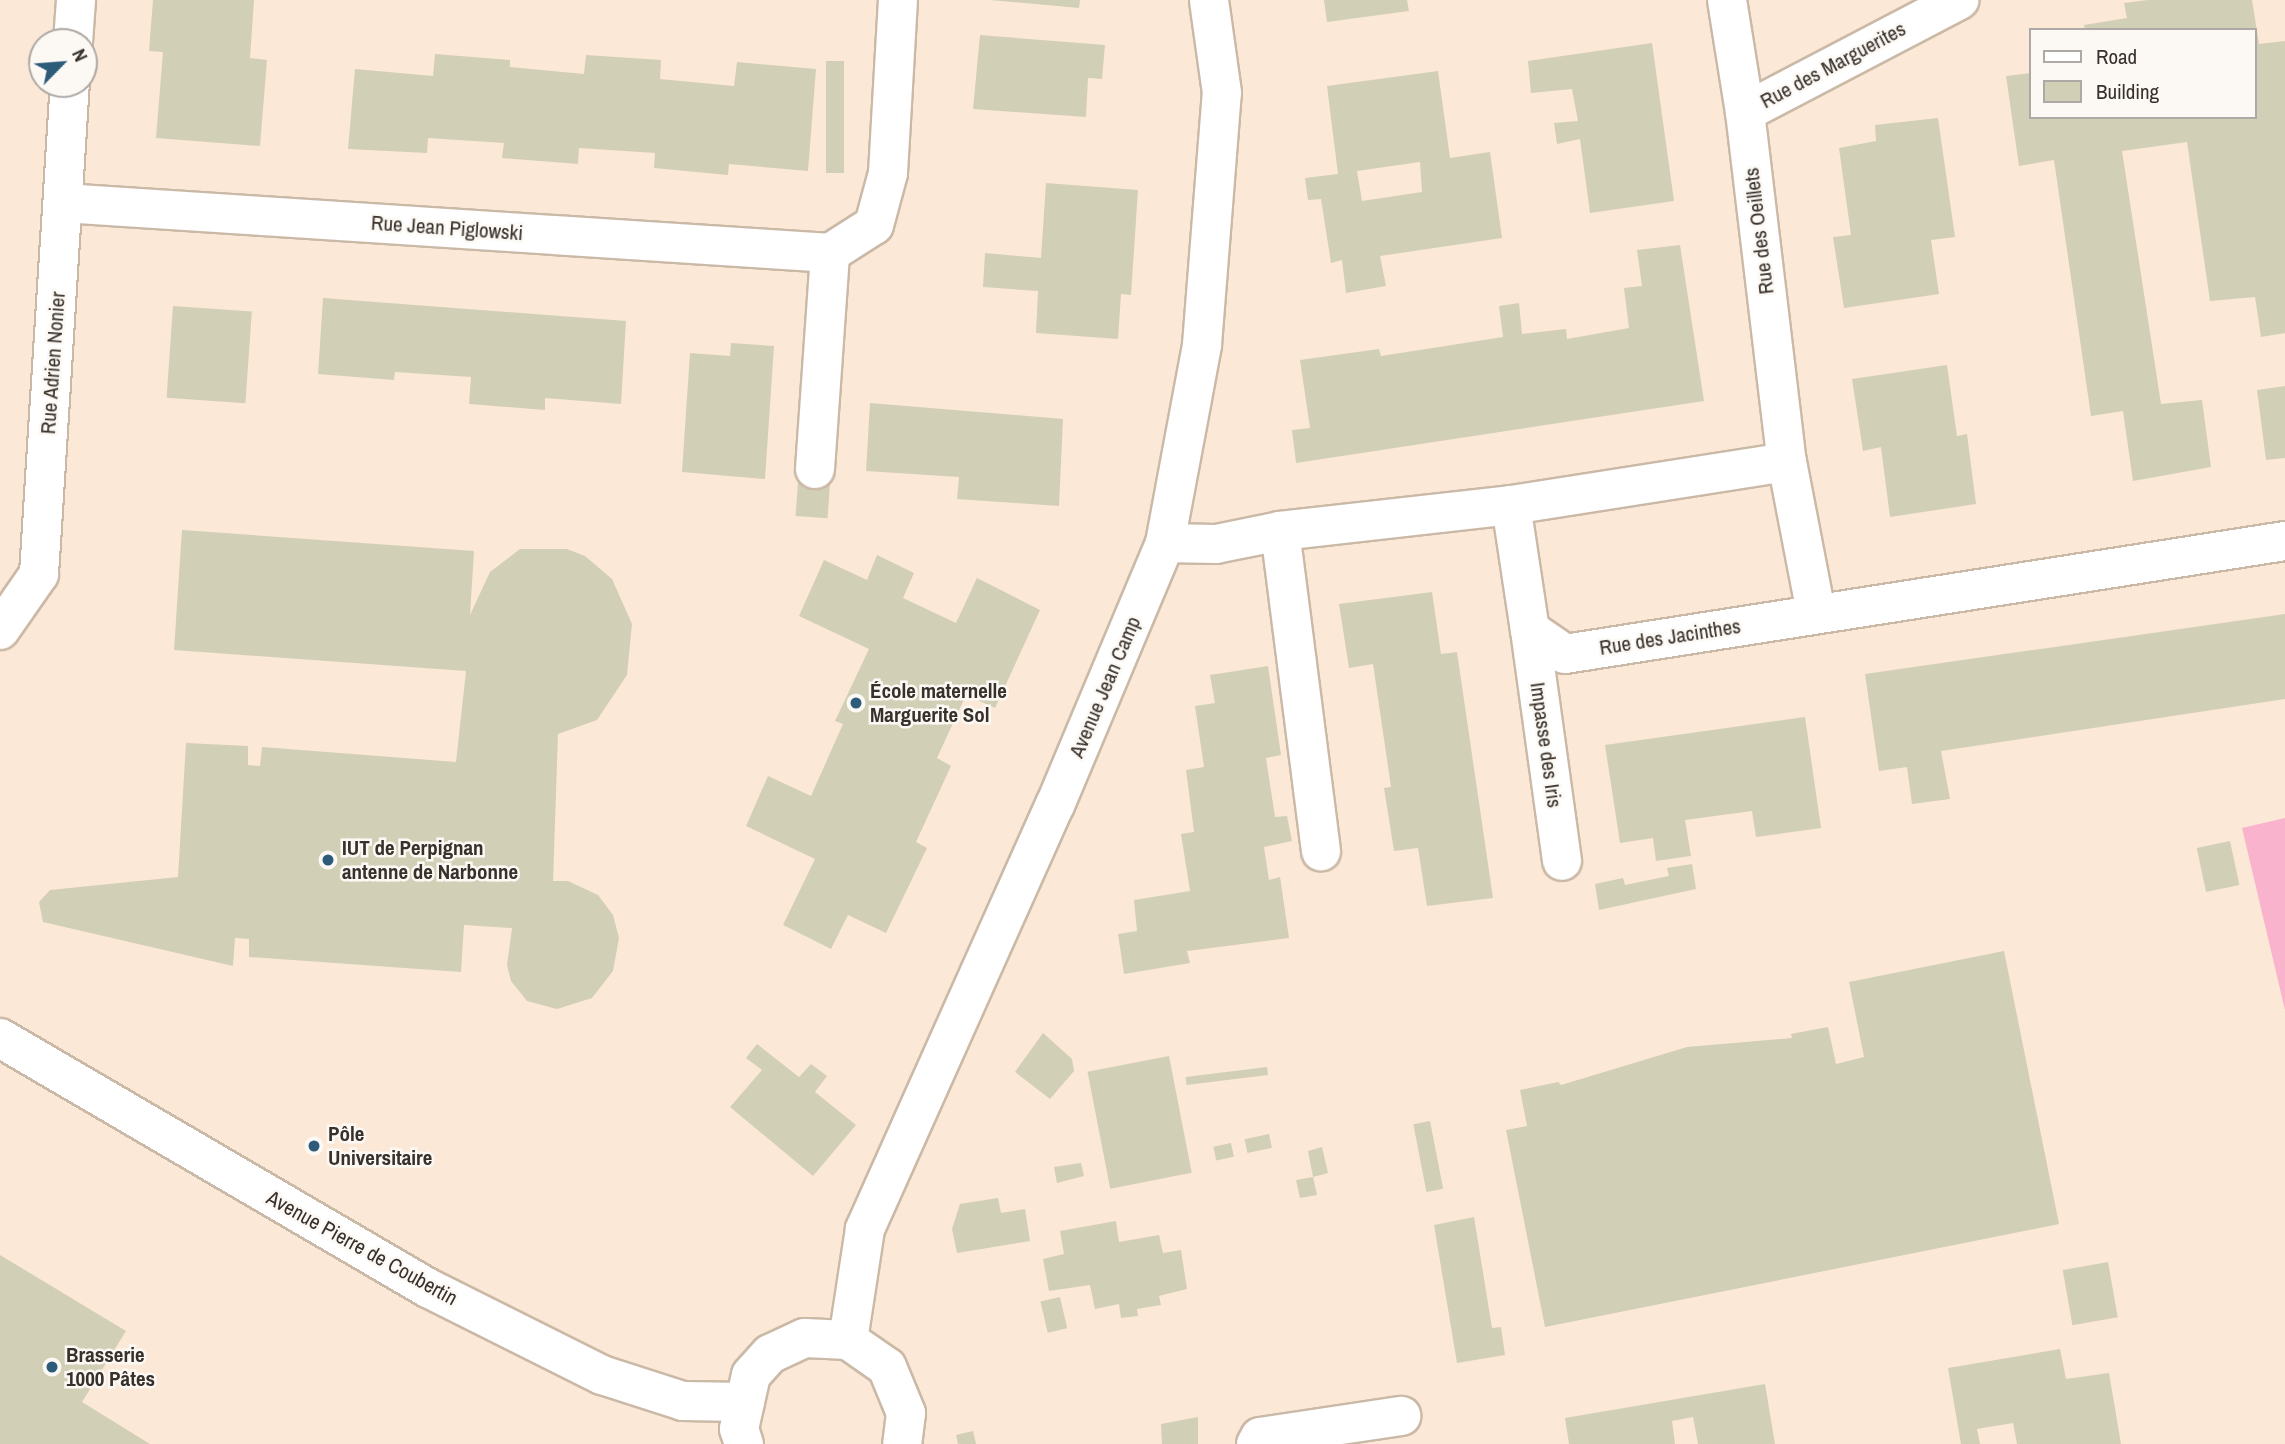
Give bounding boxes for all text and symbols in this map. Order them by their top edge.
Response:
street label: Rue des Marguerites [1756,16,1910,114]
north arrow [28,28,98,98]
legend [2030,28,2257,119]
text: Road [2096,42,2137,71]
text: N [66,44,94,66]
text: Building [2096,77,2159,106]
street label: Rue des Oeillets [1739,166,1779,296]
street label: Rue Jean Piglowski [370,210,524,246]
street label: Rue Adrien Nonier [35,291,71,435]
street label: Avenue Jean Camp [1064,613,1146,761]
street label: Rue des Jacinthes [1598,613,1742,661]
place label: École maternelle Marguerite Sol [870,678,1007,728]
street label: Impasse des Iris [1525,681,1567,809]
marker: École maternelle Marguerite Sol [848,695,864,711]
place label: IUT de Perpignan antenne de Narbonne [342,835,518,885]
marker: IUT de Perpignan antenne de Narbonne [320,852,336,868]
place label: Pôle Universitaire [328,1121,432,1171]
marker: Pôle Universitaire [306,1138,322,1154]
street label: Avenue Pierre de Coubertin [262,1185,462,1311]
place label: Brasserie 1000 Pâtes [66,1342,155,1392]
marker: Brasserie 1000 Pâtes [44,1359,60,1375]

